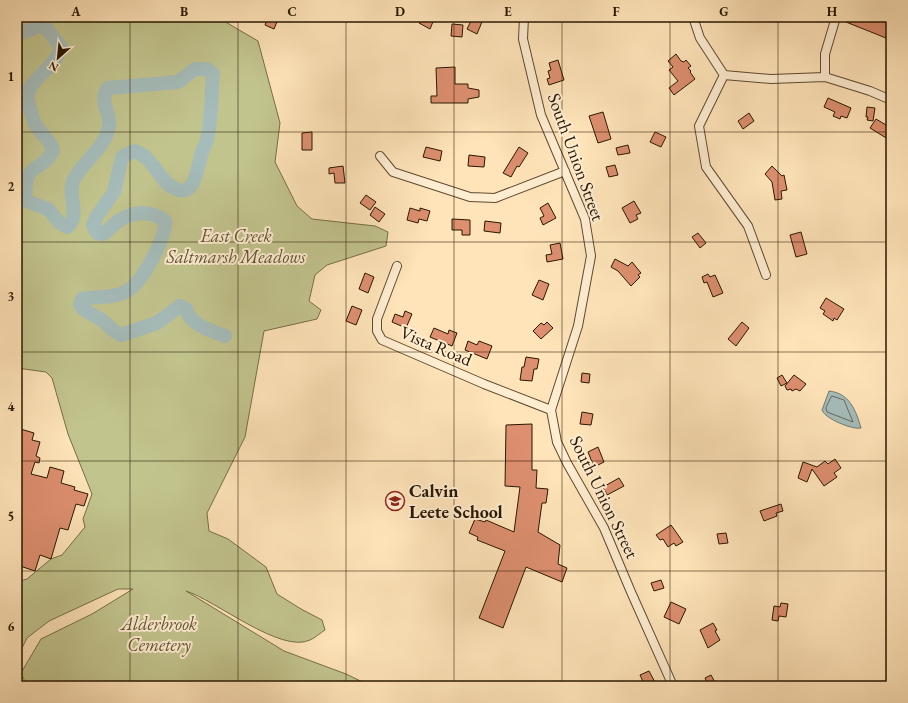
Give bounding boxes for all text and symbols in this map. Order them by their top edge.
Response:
text: A [70,3,81,20]
text: B [180,3,188,20]
text: C [287,3,297,20]
text: D [395,3,405,20]
text: E [504,3,512,20]
text: F [612,3,620,20]
text: G [719,3,729,20]
text: H [827,3,838,20]
north arrow [38,38,78,78]
text: N [46,59,61,75]
text: 1 [8,68,15,85]
street label: South Union Street [543,90,610,224]
text: 2 [8,178,15,195]
park label: East Creek Saltmarsh Meadows [166,224,307,268]
text: 3 [8,288,15,305]
street label: Vista Road [397,320,477,371]
text: 4 [8,398,15,415]
street label: South Union Street [565,431,644,562]
place label: Calvin Leete School [409,479,503,523]
school or university icon: Calvin Leete School [384,490,406,512]
text: 5 [8,508,14,525]
park label: Alderbrook Cemetery [119,612,197,657]
text: 6 [8,618,15,635]

